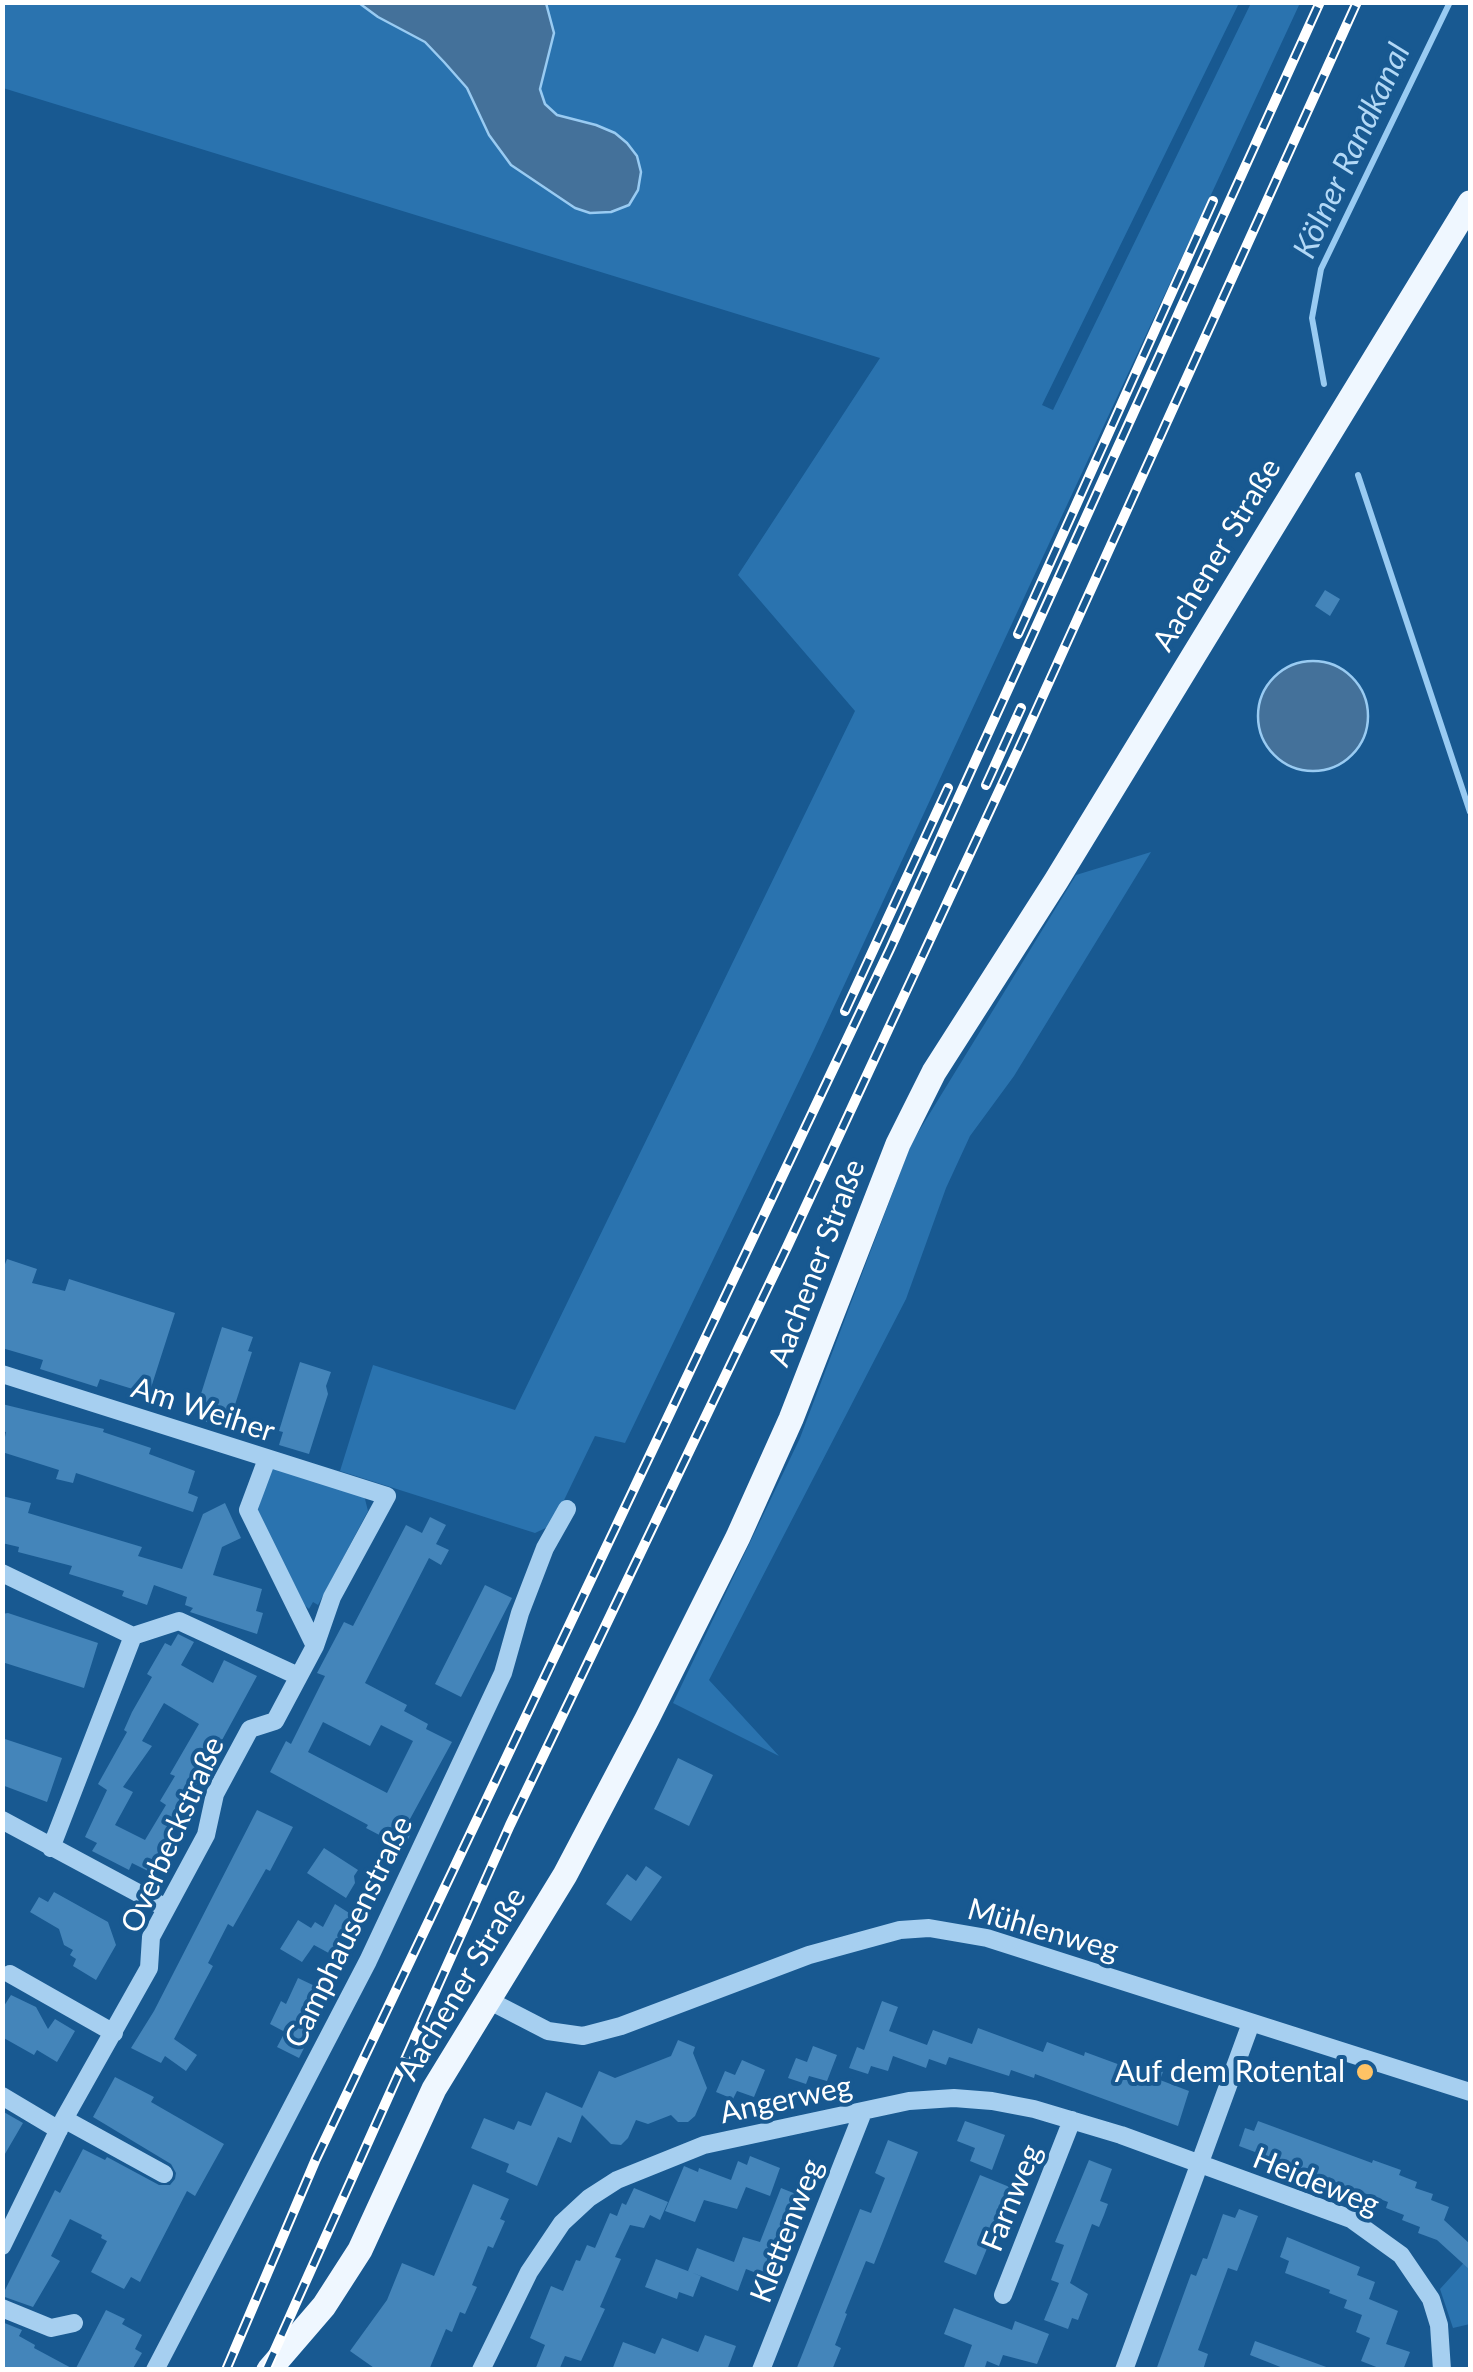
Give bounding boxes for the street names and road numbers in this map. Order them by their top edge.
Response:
street label: Aachener Straße [1145,452,1289,658]
street label: Aachener Straße [761,1155,873,1371]
street label: Am Weiher [127,1370,279,1450]
street label: Overbeckstraße [114,1732,232,1938]
street label: Camphausenstraße [277,1810,421,2054]
street label: Aachener Straße [390,1881,534,2087]
street label: Mühlenweg [963,1891,1123,1969]
street label: Angerweg [717,2068,855,2132]
street label: Farnweg [974,2139,1050,2257]
street label: Heideweg [1248,2140,1384,2224]
street label: Klettenweg [743,2154,831,2308]

